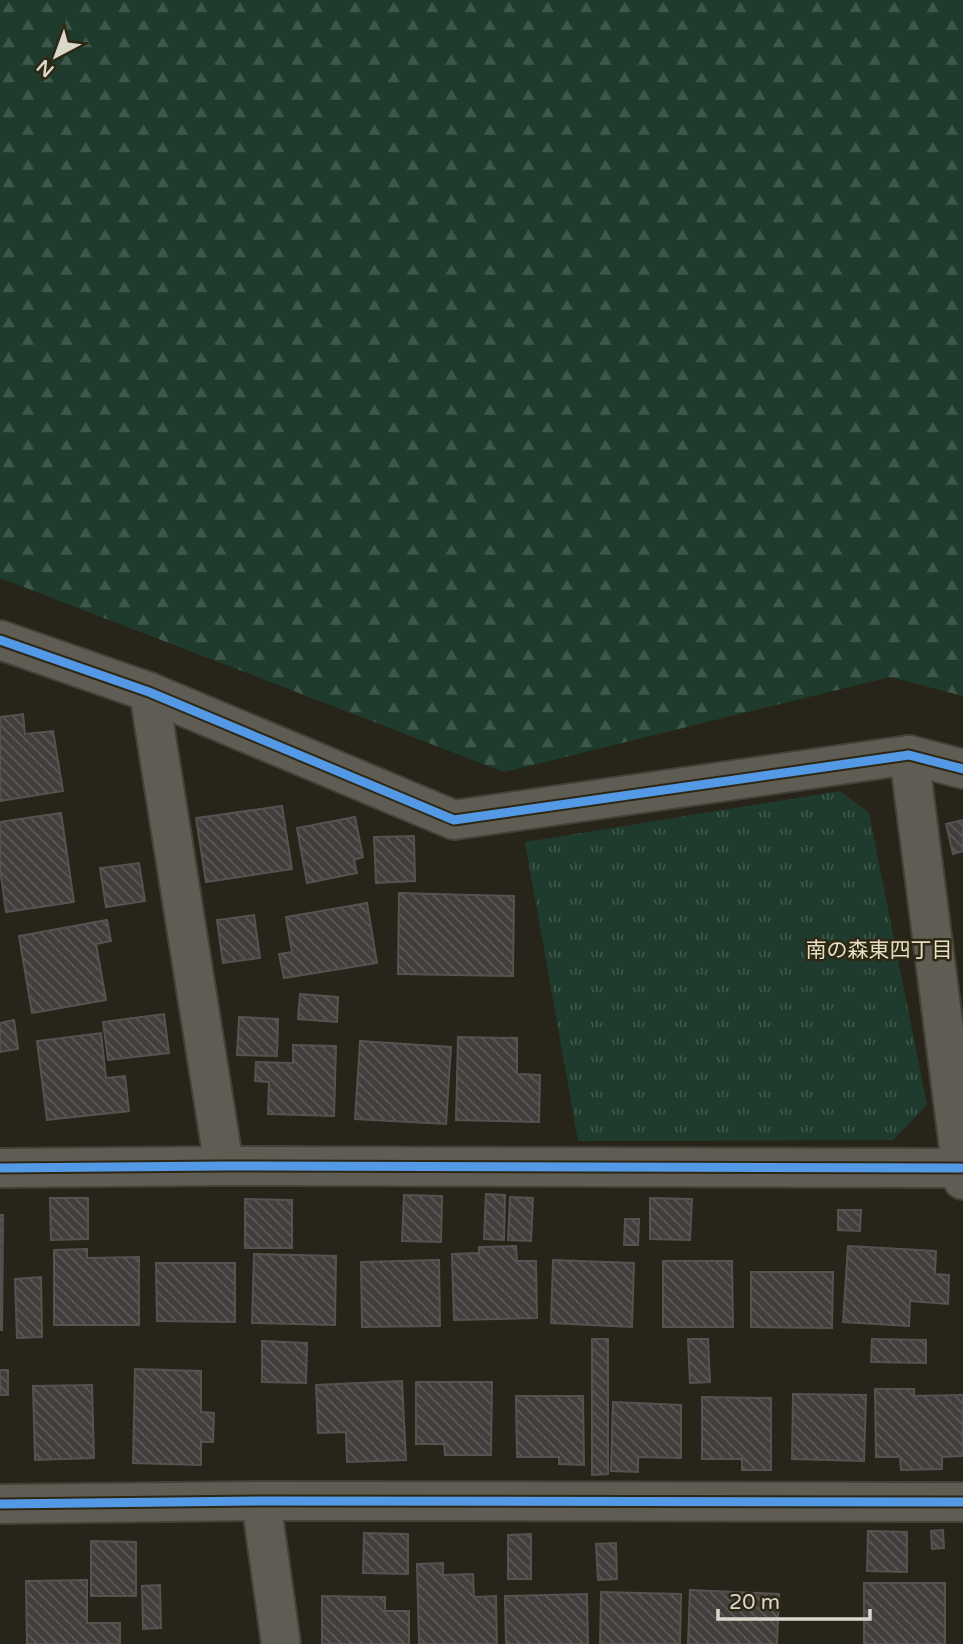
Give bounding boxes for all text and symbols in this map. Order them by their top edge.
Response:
north arrow [21,21,91,91]
text: N [33,55,58,81]
district label: 南の森東四丁目 [806,938,953,963]
scale bar [718,1578,870,1622]
text: 20 m [729,1590,780,1615]

